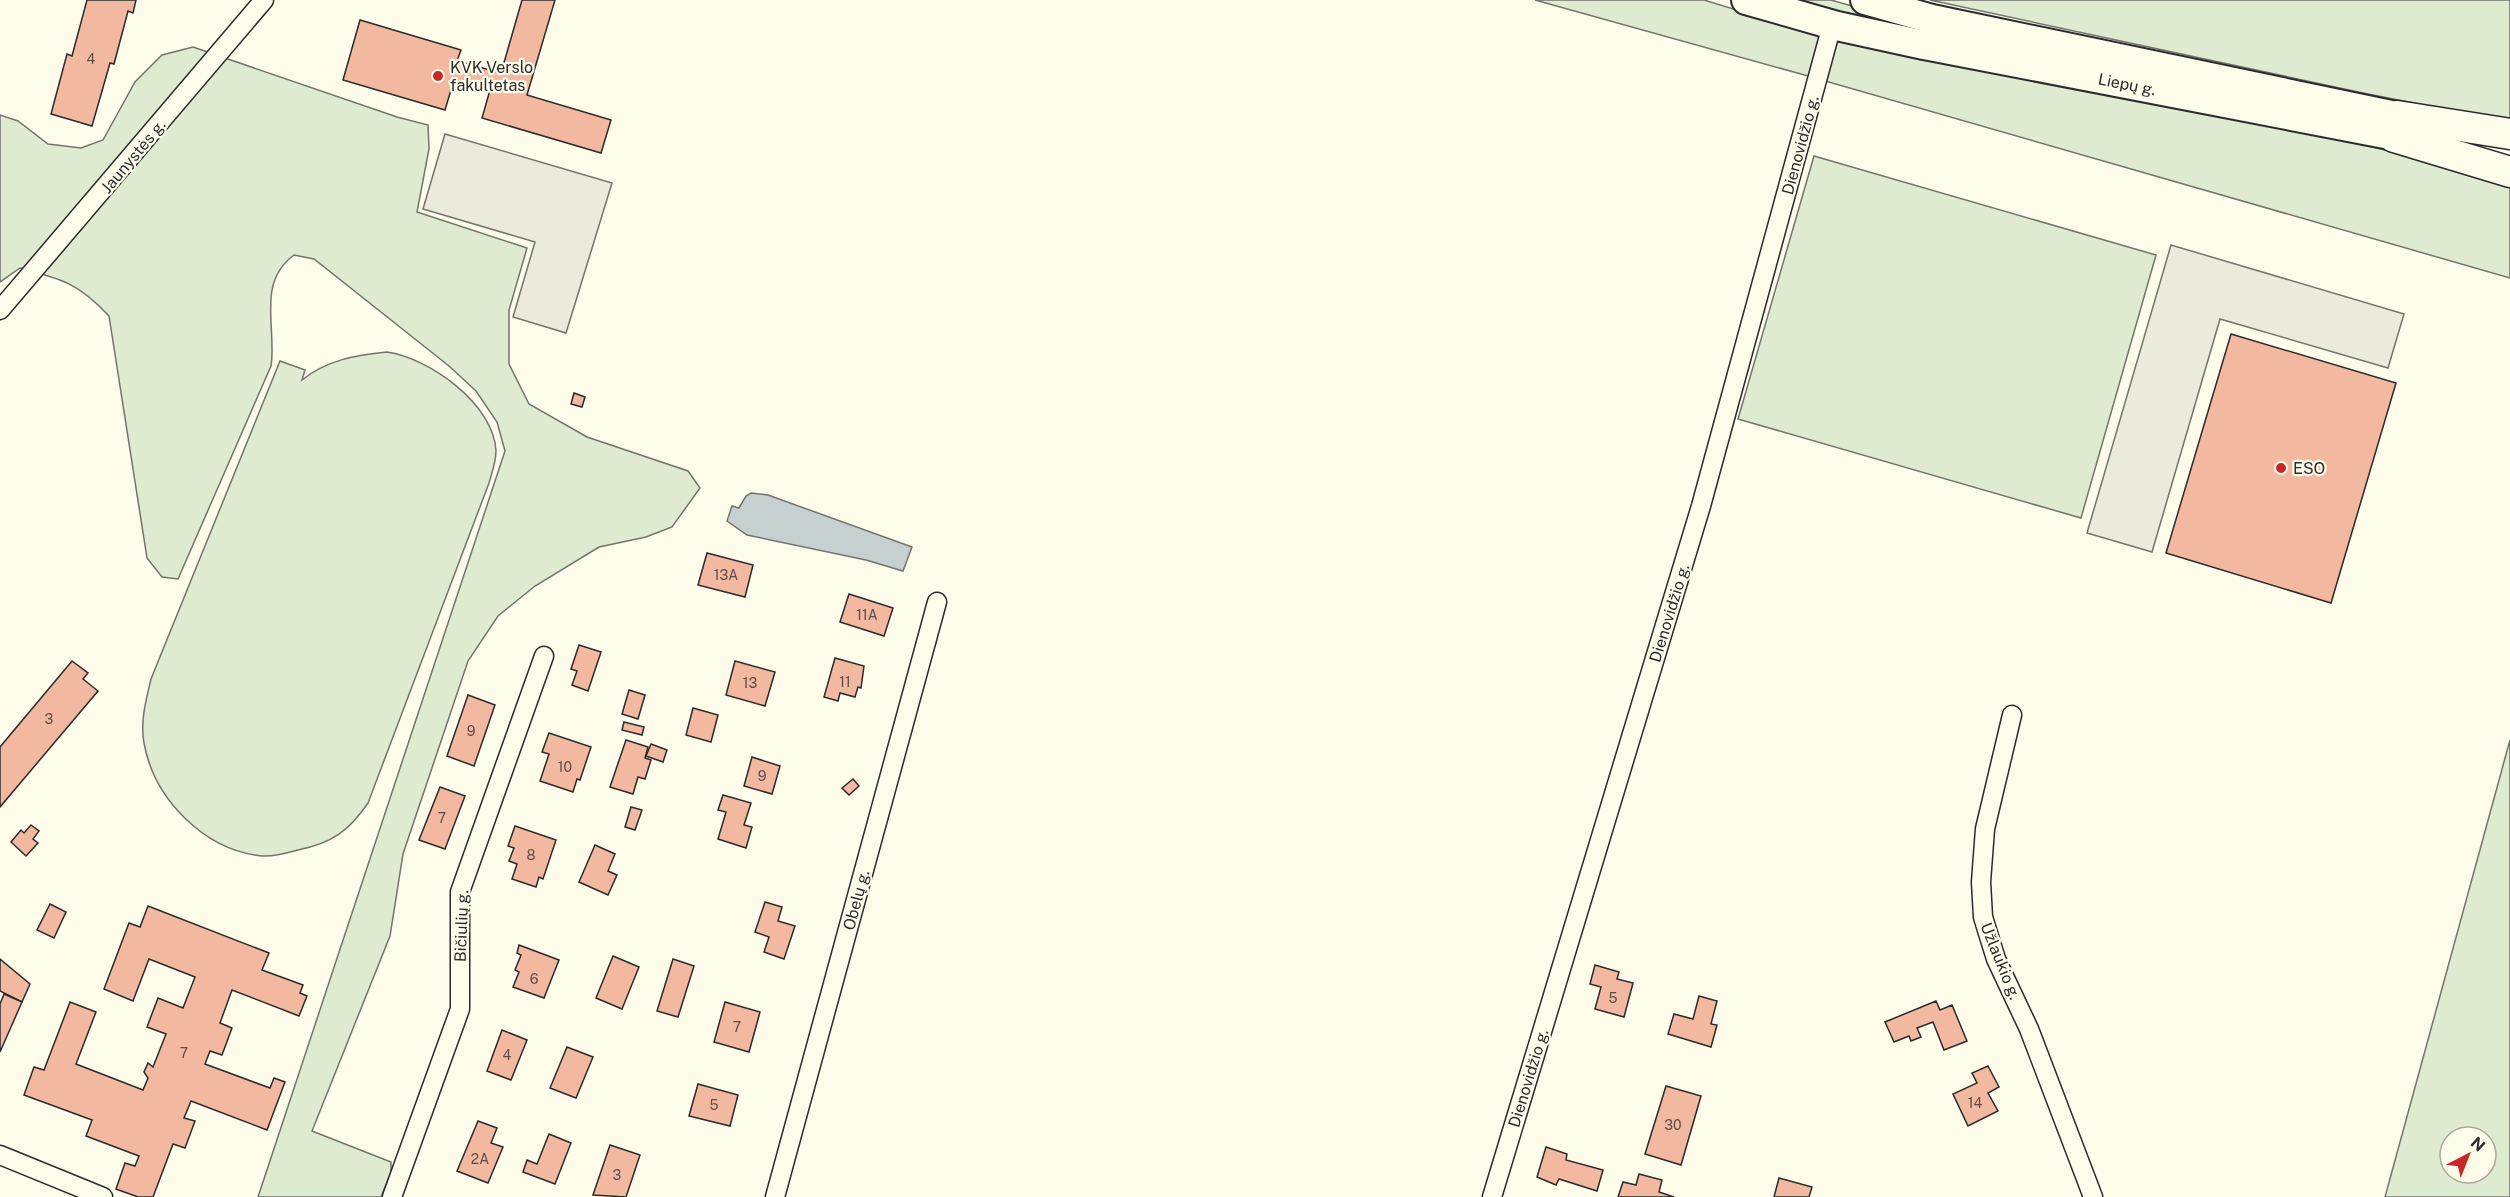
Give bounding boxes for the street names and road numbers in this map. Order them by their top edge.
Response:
street label: Liepų g. [2096,70,2157,99]
street label: Dienovidžio g. [1778,93,1823,197]
street label: Jaunystės g. [97,116,170,197]
street label: Dienovidžio g. [1646,562,1693,665]
street label: Obelų g. [839,868,874,932]
street label: Bičiulių g. [451,890,472,962]
street label: Užlaukio g. [1977,920,2025,1002]
street label: Dienovidžio g. [1505,1027,1552,1130]

